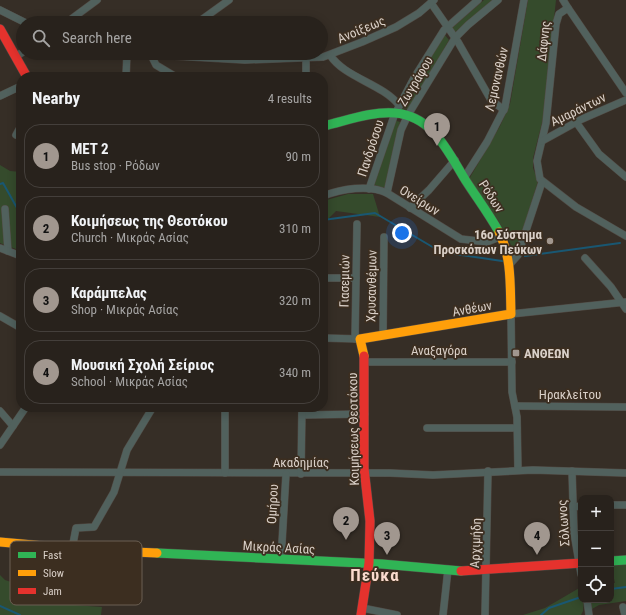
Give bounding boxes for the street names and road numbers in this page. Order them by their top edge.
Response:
street label: Ανοίξεως [335,13,388,47]
street label: Δάφνης [534,20,553,62]
street label: Λεμονανθών [482,45,511,113]
street label: Ζωγράφου [395,54,436,109]
street label: Αμαράντων [548,89,609,129]
street label: Πανδρόσου [354,118,387,178]
street label: Ρόδων [476,178,508,215]
street label: Ονείρων [397,182,443,219]
street label: Χρυσανθέμων [363,249,380,322]
street label: Γιασεμιών [337,254,352,307]
street label: Ανθέων [451,298,494,319]
street label: Αναξαγόρα [411,343,468,359]
street label: Κοιμήσεως Θεοτόκου [345,372,362,486]
street label: Ηρακλείτου [539,387,601,402]
street label: Ακαδημίας [273,455,329,470]
street label: Ομήρου [264,484,281,524]
street label: Σόλωνος [554,499,573,547]
street label: Αρχιμήδη [467,518,484,568]
street label: Μικράς Ασίας [242,538,316,557]

